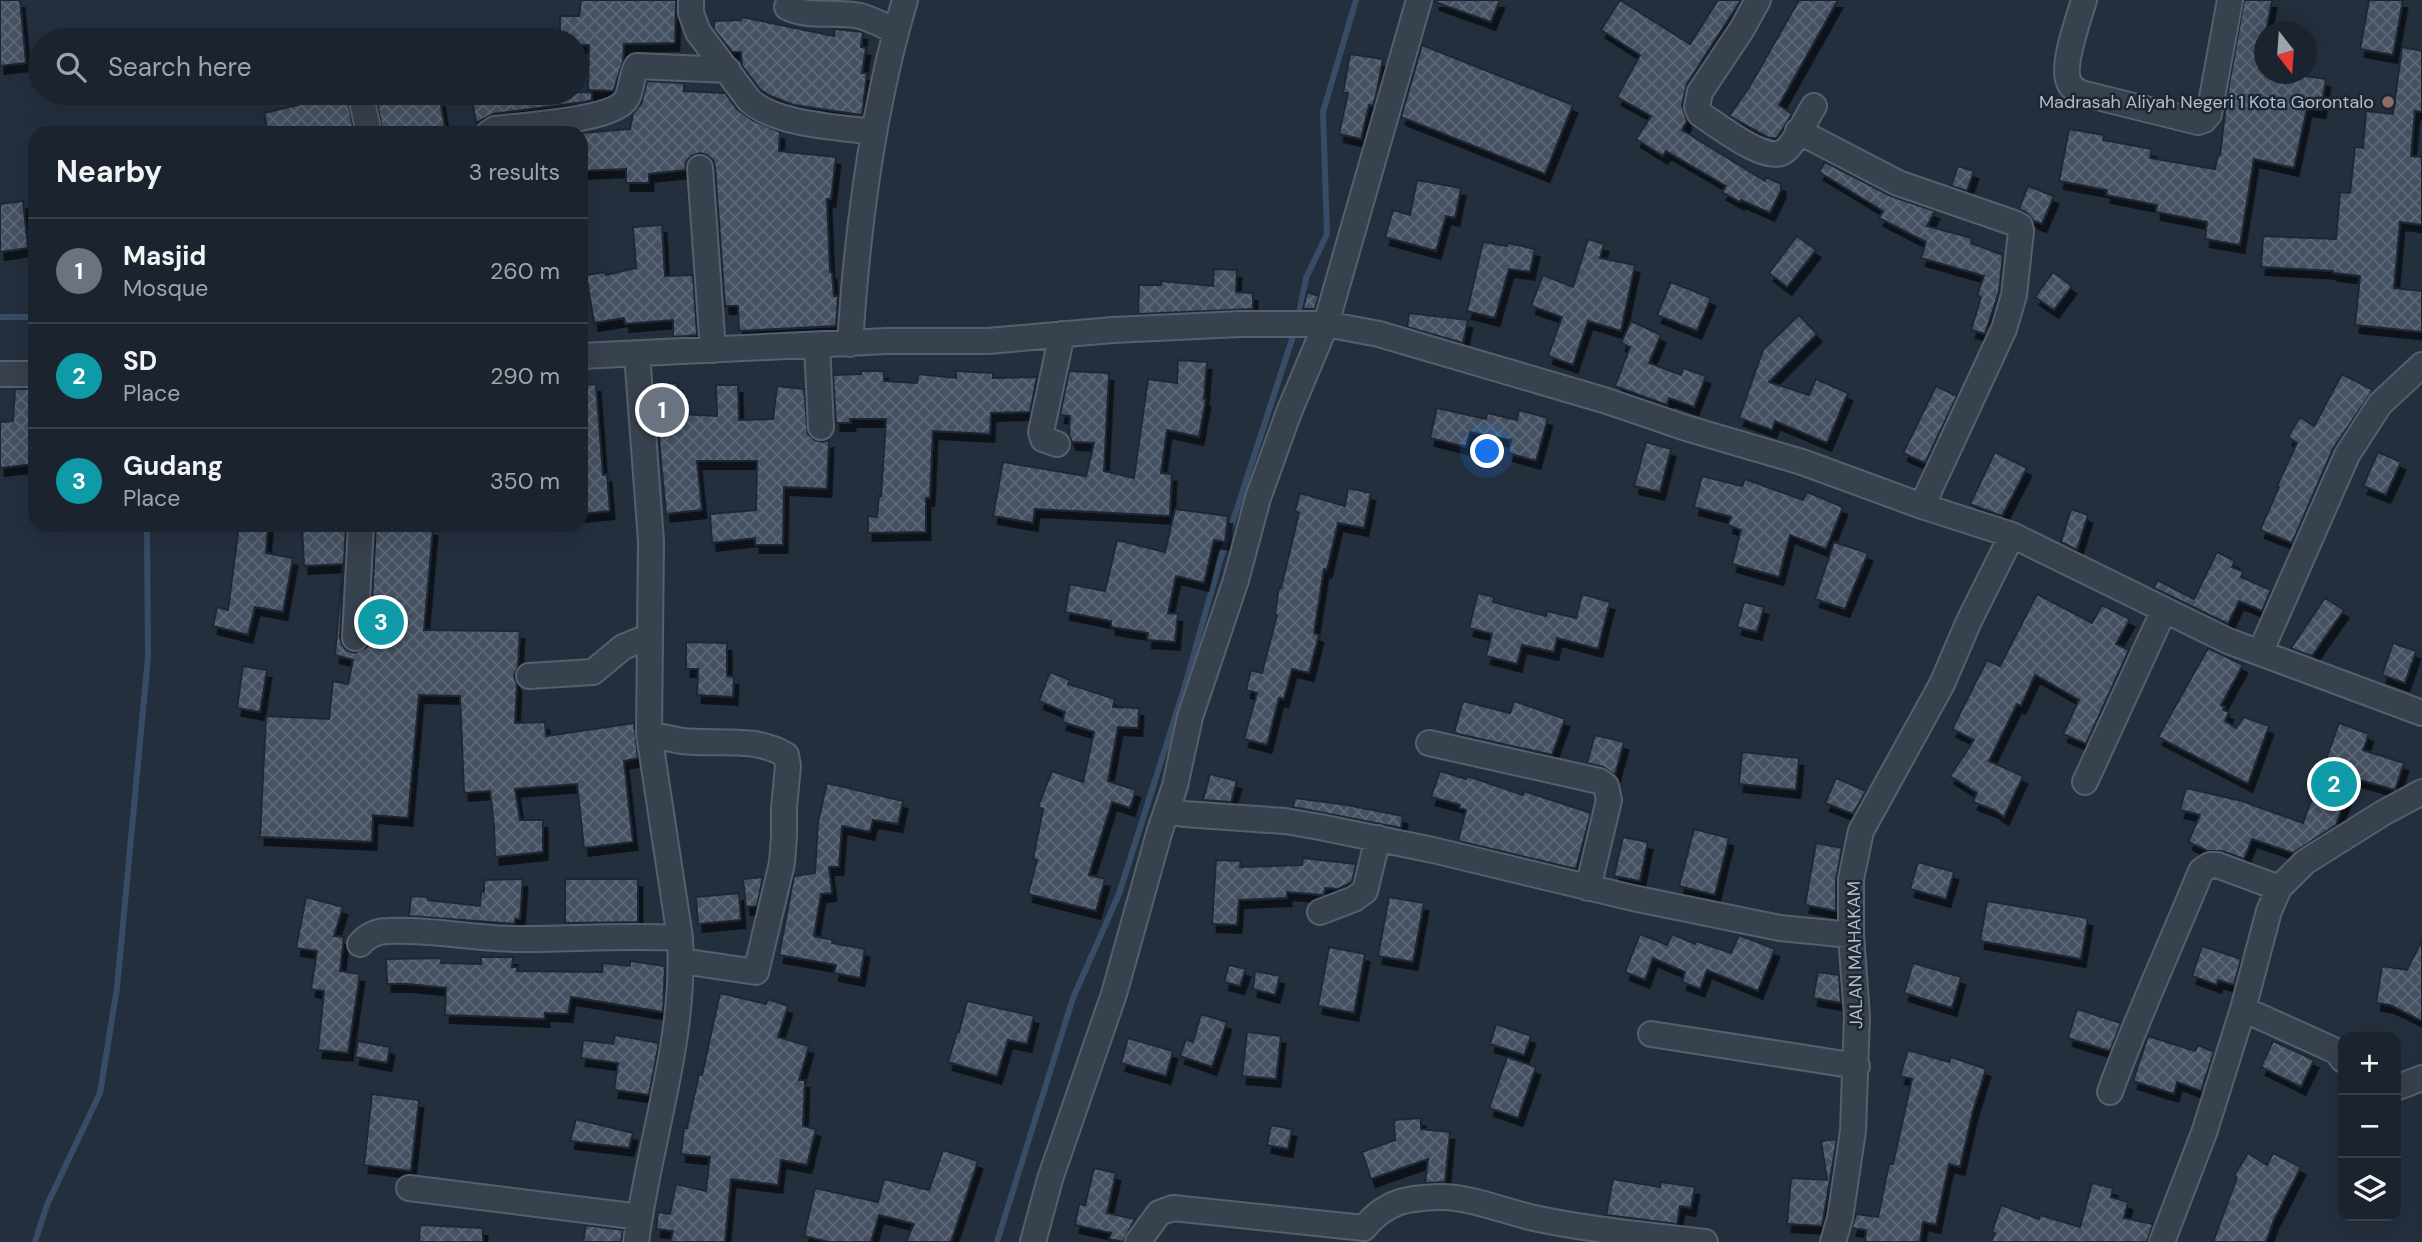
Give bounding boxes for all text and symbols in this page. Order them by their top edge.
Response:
north arrow [2254,21,2317,84]
search box [28,28,588,105]
icon: search [52,48,90,86]
text: Search here [108,50,251,84]
place label: Madrasah Aliyah Negeri 1 Kota Gorontalo [2039,90,2374,114]
marker: Madrasah Aliyah Negeri 1 Kota Gorontalo [2380,94,2396,110]
text: Nearby [56,152,162,191]
text: 3 results [469,157,560,187]
text: Masjid [123,239,206,273]
text: 1 [75,256,83,286]
text: 260 m [490,256,560,286]
text: Mosque [123,273,208,303]
text: SD [123,344,157,378]
text: 2 [72,361,86,391]
text: 290 m [490,361,560,391]
text: Place [123,378,180,408]
pin: 1 [639,384,685,436]
your location [1470,434,1504,468]
text: Gudang [123,449,223,483]
text: 3 [72,466,86,496]
text: 350 m [490,466,560,496]
text: Place [123,483,180,513]
pin: 3 [358,596,404,648]
pin: 2 [2311,758,2357,810]
street label: JALAN MAHAKAM [1842,881,1868,1029]
map controls [2338,1032,2401,1221]
button: + [2338,1032,2401,1095]
button: − [2338,1095,2401,1158]
button: layers [2338,1158,2401,1221]

